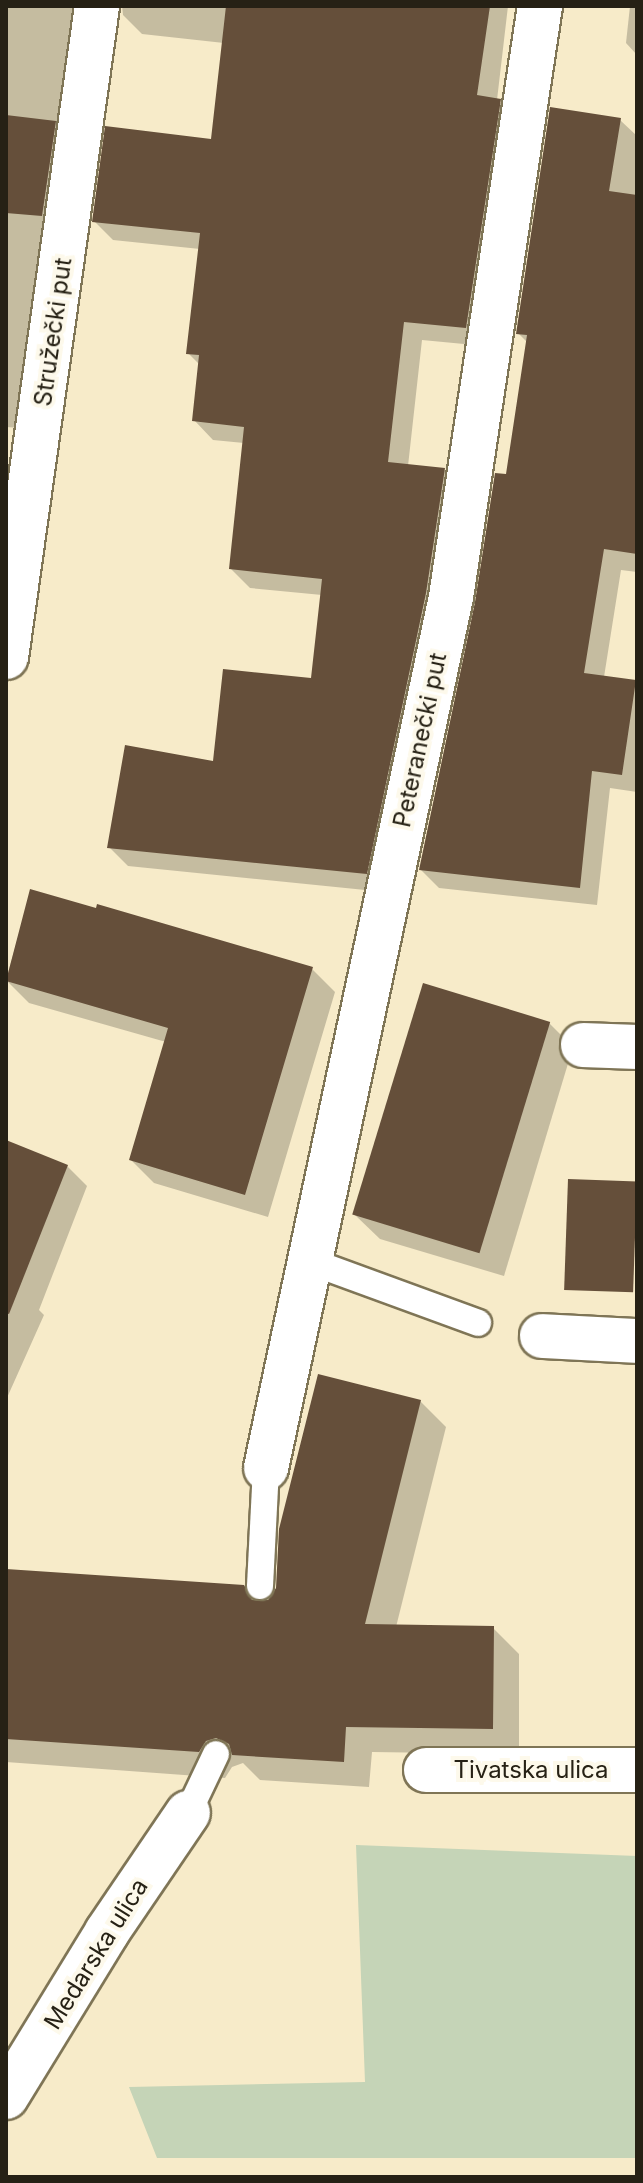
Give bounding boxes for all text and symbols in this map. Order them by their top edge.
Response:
street label: Stružečki put [28,256,78,408]
street label: Peteranečki put [387,650,453,830]
street label: Tivatska ulica [453,1756,609,1784]
street label: Medarska ulica [38,1873,154,2035]

